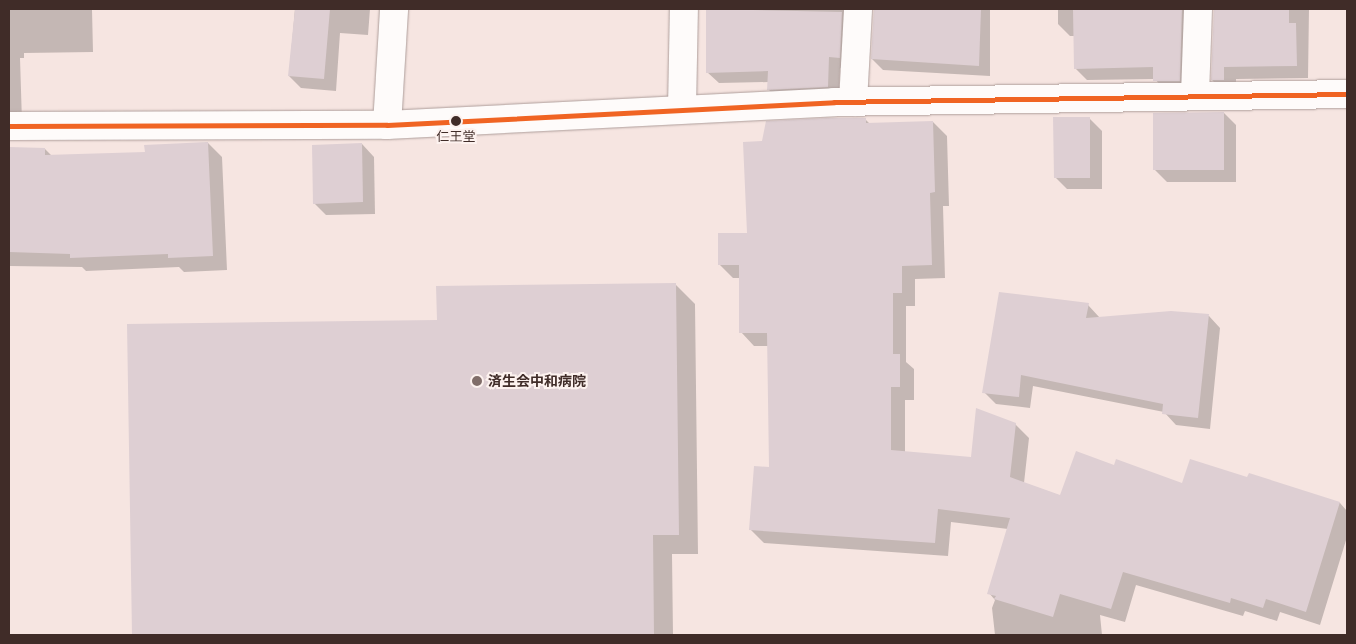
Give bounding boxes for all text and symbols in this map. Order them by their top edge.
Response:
marker: 仁王堂 [451,116,461,126]
place label: 仁王堂 [437,128,475,144]
place label: 済生会中和病院 [488,373,586,389]
marker: 済生会中和病院 [470,374,484,388]

